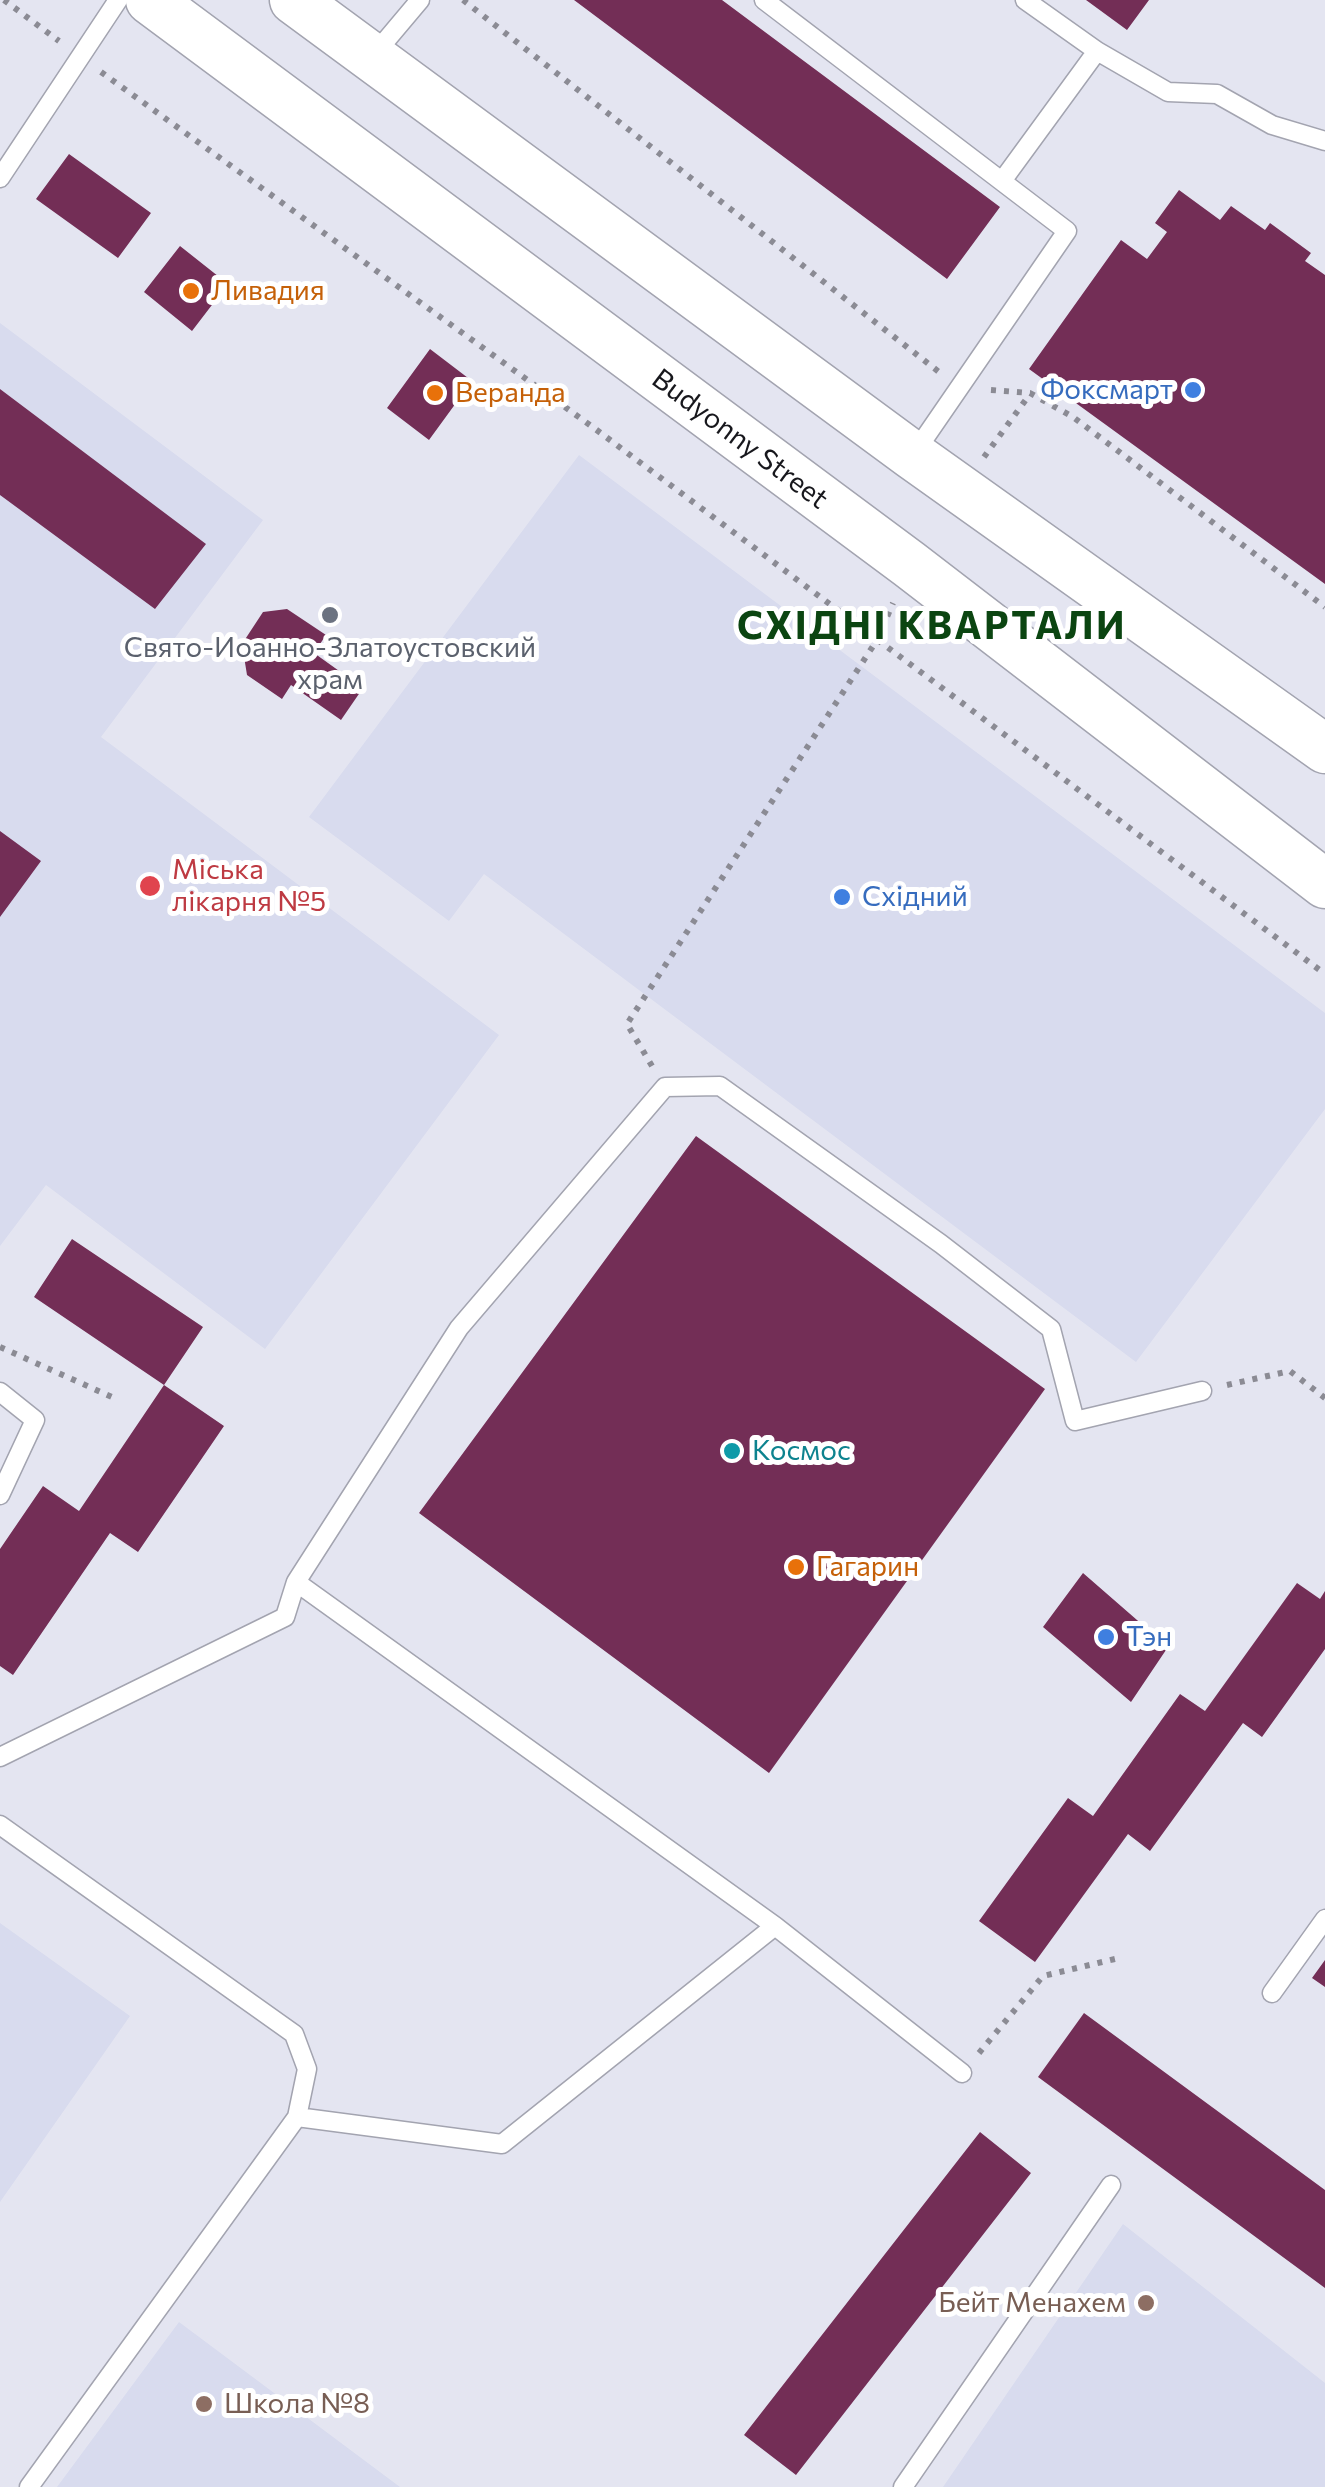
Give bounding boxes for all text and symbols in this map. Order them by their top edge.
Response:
place label: Ливадия [211,274,325,308]
marker: Ливадия [180,280,202,302]
street label: Budyonny Street [645,362,835,516]
place label: Фоксмарт [1040,373,1173,407]
place label: Веранда [455,376,566,410]
marker: Фоксмарт [1182,379,1204,401]
marker: Веранда [424,382,446,404]
district label: СХІДНІ КВАРТАЛИ [737,603,1127,649]
marker: Свято-Иоанно-Златоустовский храм [319,604,341,626]
place label: Свято-Иоанно-Златоустовский храм [124,631,536,697]
place label: Міська лікарня №5 [172,853,326,919]
marker: Міська лікарня №5 [137,873,163,899]
place label: Східний [862,880,968,914]
marker: Східний [831,886,853,908]
place label: Космос [752,1434,851,1468]
marker: Космос [721,1440,743,1462]
place label: Гагарин [816,1550,919,1584]
marker: Гагарин [785,1556,807,1578]
place label: Тэн [1126,1620,1172,1654]
marker: Тэн [1095,1626,1117,1648]
place label: Бейт Менахем [938,2286,1126,2320]
marker: Бейт Менахем [1135,2292,1157,2314]
place label: Школа №8 [224,2387,370,2421]
marker: Школа №8 [193,2393,215,2415]

